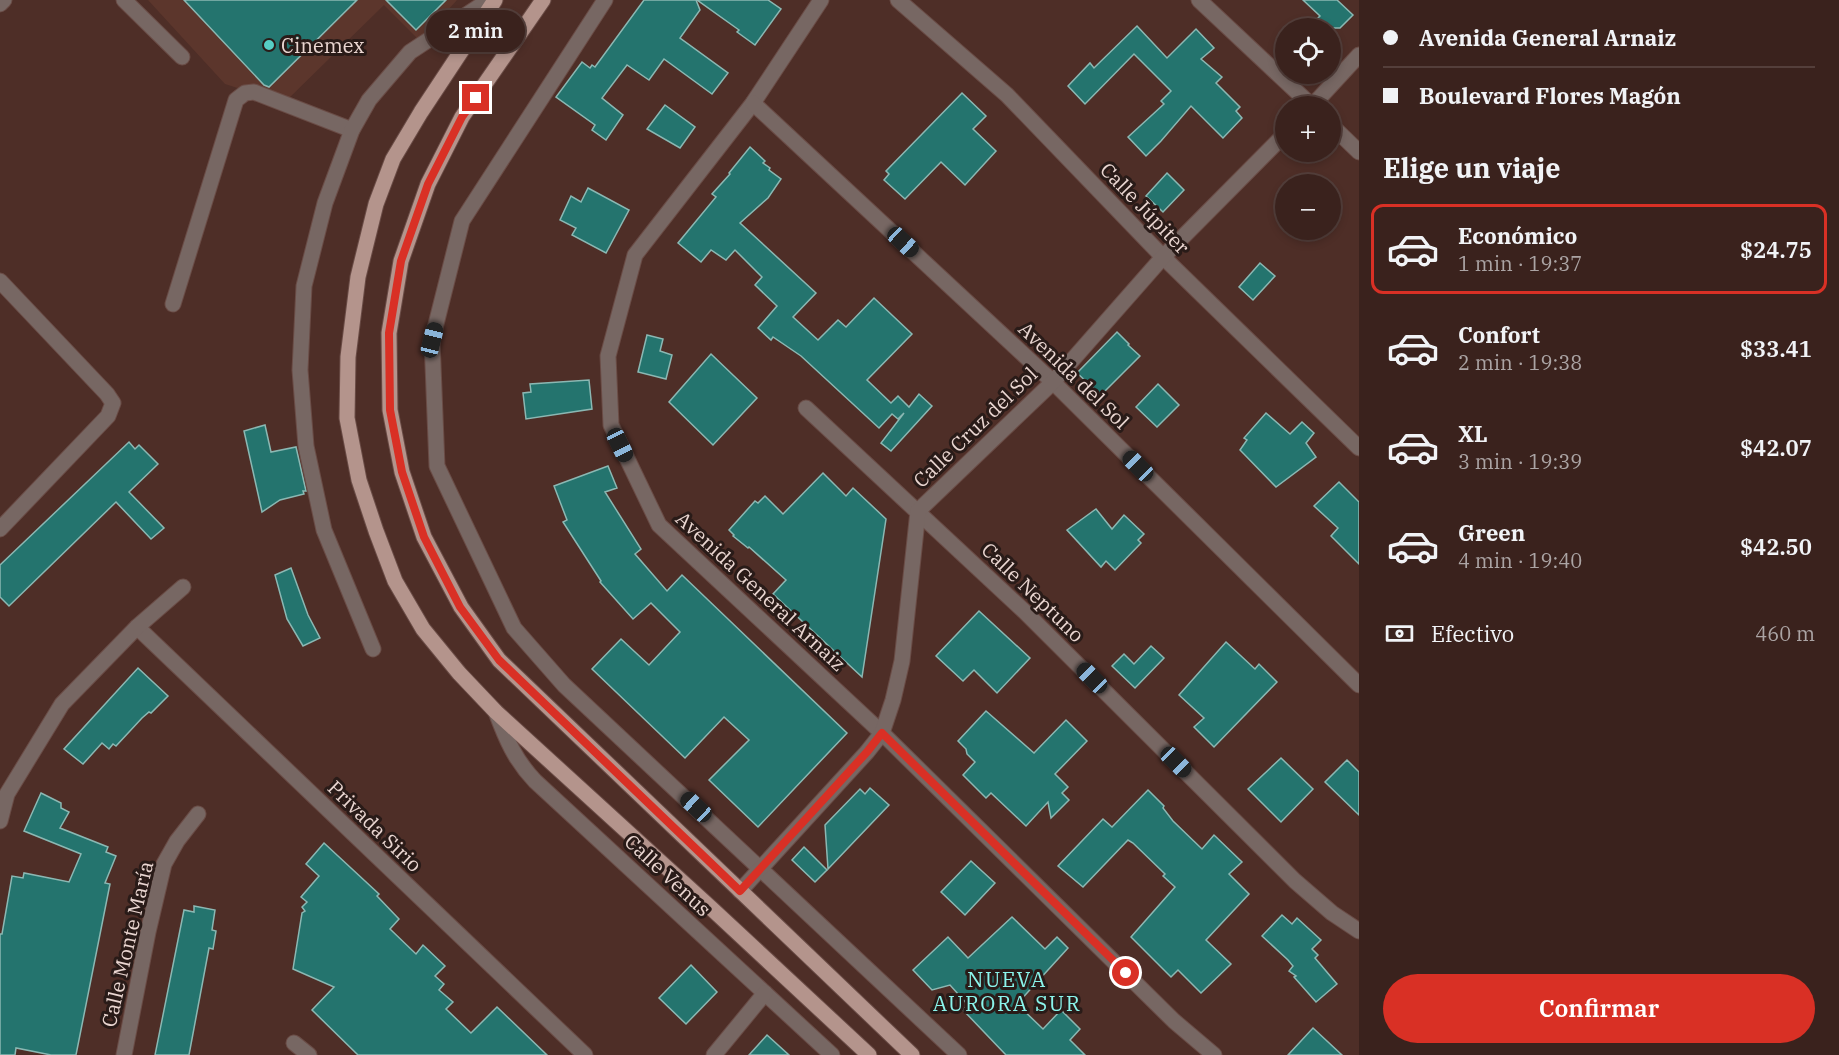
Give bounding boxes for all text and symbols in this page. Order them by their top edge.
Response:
callout: 2 min [426,11,526,53]
text: 2 min [448,17,503,44]
map controls [1275,18,1341,240]
button: locate [1275,18,1341,84]
text: Avenida General Arnaiz [1419,23,1676,52]
place label: Cinemex [281,32,365,59]
marker: Cinemex [262,38,276,52]
text: Boulevard Flores Magón [1419,81,1681,110]
route end [462,84,489,111]
button: + [1275,96,1341,162]
text: Elige un viaje [1383,150,1561,185]
street label: Calle Júpiter [1094,156,1196,260]
button: − [1275,174,1341,240]
text: Económico [1458,221,1577,250]
icon: car [1386,222,1440,276]
car [884,223,922,261]
text: $24.75 [1740,235,1812,264]
text: 1 min · 19:37 [1458,250,1582,277]
street label: Avenida del Sol [1013,315,1135,435]
car [419,320,445,360]
text: Confort [1458,320,1540,349]
icon: car [1386,321,1440,375]
text: $33.41 [1740,334,1812,363]
text: 2 min · 19:38 [1458,349,1582,376]
street label: Calle Cruz del Sol [907,361,1043,493]
text: XL [1458,419,1488,448]
icon: car [1386,420,1440,474]
car [604,425,636,465]
text: $42.07 [1740,433,1812,462]
car [1119,447,1157,485]
text: 3 min · 19:39 [1458,448,1582,475]
street label: Avenida General Arnaiz [670,505,852,677]
text: Green [1458,518,1525,547]
icon: car [1386,519,1440,573]
text: $42.50 [1740,532,1812,561]
street label: Calle Neptuno [976,536,1090,648]
text: 4 min · 19:40 [1458,547,1582,574]
icon: cash [1383,617,1416,650]
text: Efectivo [1431,619,1514,648]
text: 460 m [1755,620,1815,647]
car [1073,659,1111,697]
car [1157,743,1195,781]
street label: Privada Sirio [322,774,428,878]
car [677,788,715,826]
street label: Calle Venus [619,828,717,922]
street label: Calle Monte María [95,858,159,1030]
route start [1112,959,1139,986]
district label: NUEVA AURORA SUR [933,965,1081,1017]
button: Confirmar [1383,974,1815,1043]

